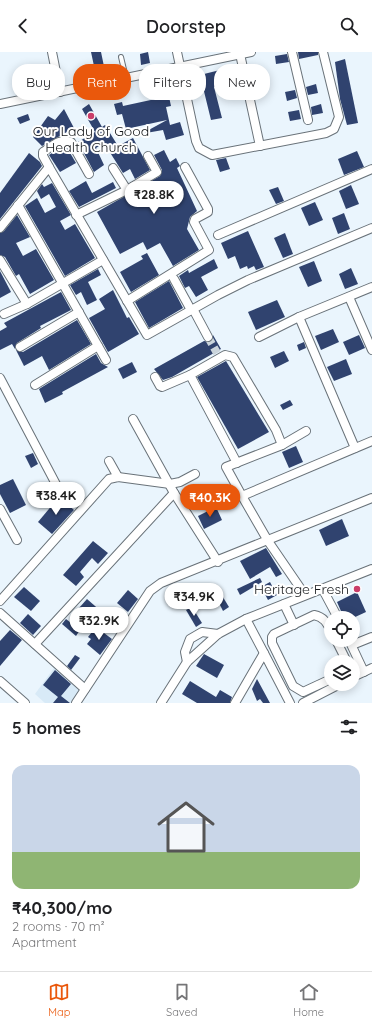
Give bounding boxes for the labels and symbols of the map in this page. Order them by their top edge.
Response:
marker: Our Lady of Good Health Church [86,111,96,121]
place label: Our Lady of Good Health Church [33,122,149,156]
pin: ₹28.8K [121,181,187,215]
pin: ₹38.4K [23,482,89,516]
pin: ₹40.3K [177,484,243,518]
place label: Heritage Fresh [254,580,349,598]
pin: ₹34.9K [161,583,227,617]
marker: Heritage Fresh [352,584,362,594]
pin: ₹32.9K [66,607,132,641]

